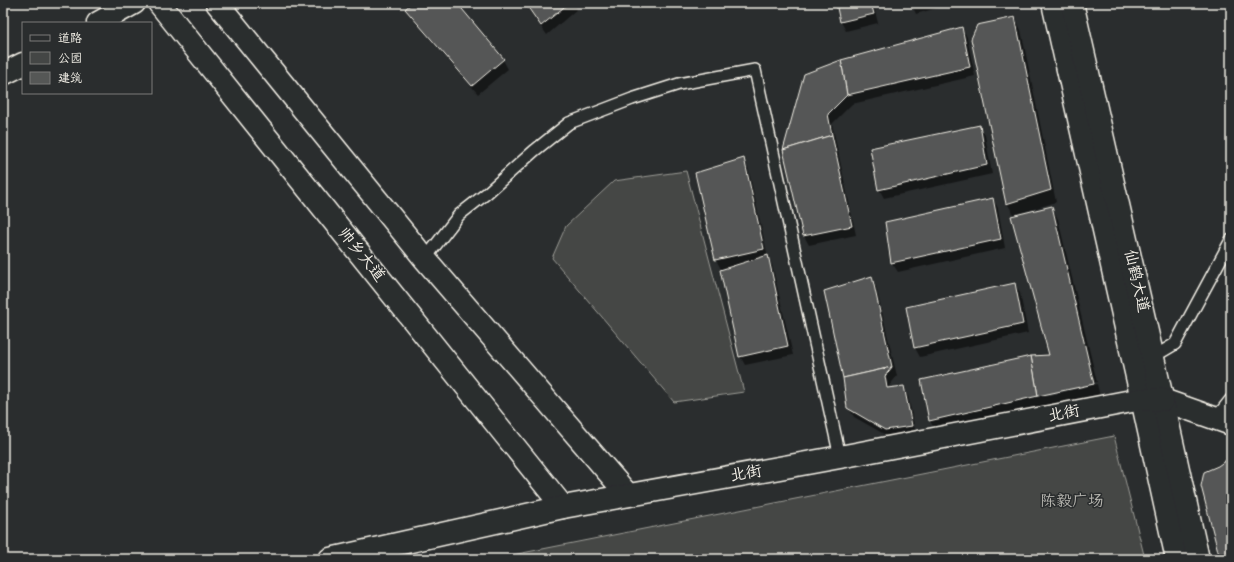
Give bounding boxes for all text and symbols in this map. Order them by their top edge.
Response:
legend [22,22,152,94]
text: 道路 [58,30,82,48]
text: 公园 [58,50,82,68]
text: 建筑 [58,70,82,88]
street label: 帅乡大道 [332,223,390,287]
street label: 仙鹤大道 [1117,247,1155,315]
street label: 北街 [1046,399,1082,429]
street label: 北街 [728,459,764,489]
park label: 陈毅广场 [1040,490,1104,514]

